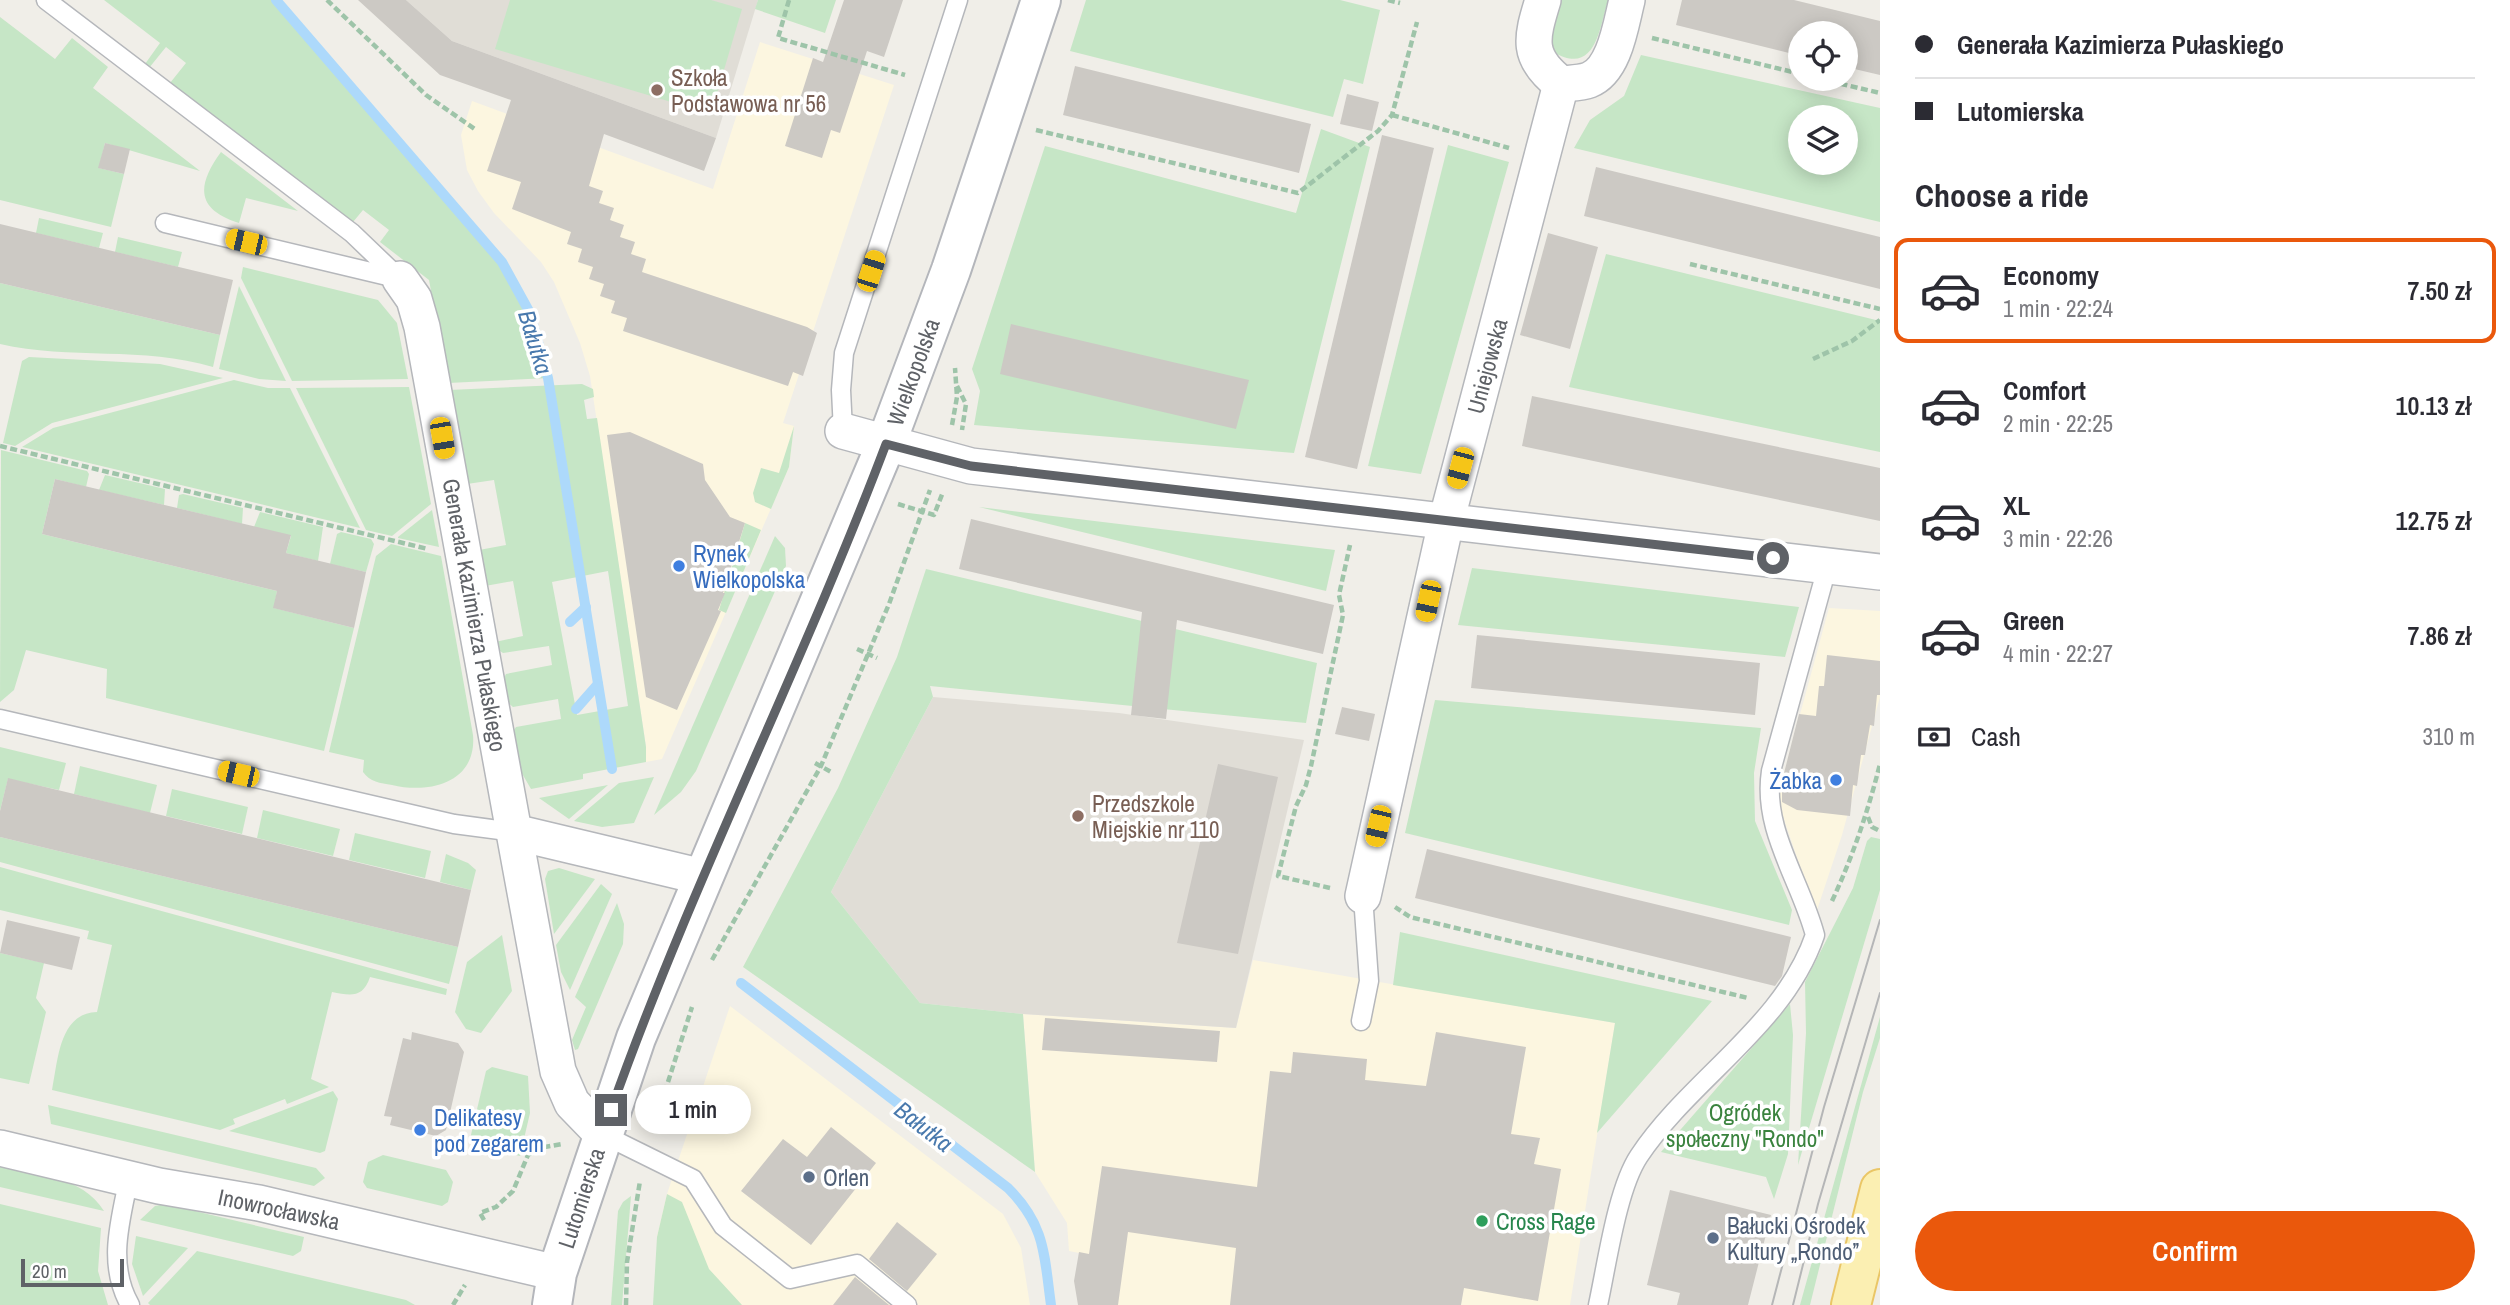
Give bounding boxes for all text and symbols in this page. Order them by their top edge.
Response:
map controls [1788,21,1858,175]
button: locate [1788,21,1858,91]
text: Generała Kazimierza Pułaskiego [1957,27,2284,62]
place label: Szkoła Podstawowa nr 56 [671,62,826,119]
marker: Szkoła Podstawowa nr 56 [649,82,665,98]
text: Lutomierska [1957,94,2084,129]
button: layers [1788,105,1858,175]
text: Choose a ride [1915,174,2089,217]
car [224,227,269,257]
car [855,248,888,294]
text: Economy [2003,258,2099,293]
icon: car [1919,259,1982,322]
text: 7.50 zł [2407,273,2471,308]
text: 1 min · 22:24 [2003,293,2113,324]
water label: Bałutka [511,306,561,378]
street label: Wielkopolska [879,314,947,430]
street label: Uniejowska [1459,314,1515,417]
text: Comfort [2003,373,2086,408]
icon: car [1919,374,1982,437]
text: 10.13 zł [2396,388,2471,423]
text: 2 min · 22:25 [2003,408,2113,439]
car [429,415,456,461]
car [1445,445,1476,491]
street label: Generała Kazimierza Pułaskiego [436,476,514,754]
text: XL [2003,488,2030,523]
icon: car [1919,489,1982,552]
text: 12.75 zł [2396,503,2471,538]
text: 3 min · 22:26 [2003,523,2113,554]
place label: Rynek Wielkopolska [693,538,806,595]
route start [1757,542,1789,574]
marker: Rynek Wielkopolska [671,558,687,574]
car [1414,578,1443,624]
text: Green [2003,603,2065,638]
icon: car [1919,604,1982,667]
text: 7.86 zł [2407,618,2471,653]
text: 4 min · 22:27 [2003,638,2113,669]
icon: cash [1915,718,1953,756]
text: Cash [1971,719,2021,754]
text: 310 m [2423,721,2475,752]
car [216,759,261,789]
place label: Żabka [1770,765,1823,796]
marker: Żabka [1828,772,1844,788]
place label: Przedszkole Miejskie nr 110 [1092,788,1220,845]
car [1364,803,1393,849]
marker: Przedszkole Miejskie nr 110 [1070,808,1086,824]
callout: 1 min [636,1086,751,1134]
water label: Bałutka [888,1093,960,1159]
route end [595,1094,627,1126]
text: 1 min [669,1094,717,1125]
park label: Ogródek społeczny "Rondo" [1666,1097,1824,1154]
place label: Delikatesy pod zegarem [434,1102,544,1159]
marker: Delikatesy pod zegarem [412,1122,428,1138]
street label: Lutomierska [550,1143,612,1252]
place label: Orlen [823,1162,869,1193]
marker: Orlen [801,1169,817,1185]
street label: Inowrocławska [215,1181,343,1237]
place label: Cross Rage [1496,1206,1596,1237]
place label: Bałucki Ośrodek Kultury „Rondo” [1727,1210,1866,1267]
button: Confirm [1915,1211,2475,1291]
marker: Cross Rage [1474,1213,1490,1229]
marker: Bałucki Ośrodek Kultury „Rondo” [1705,1230,1721,1246]
scale bar [21,1256,124,1288]
text: 20 m [32,1258,67,1284]

